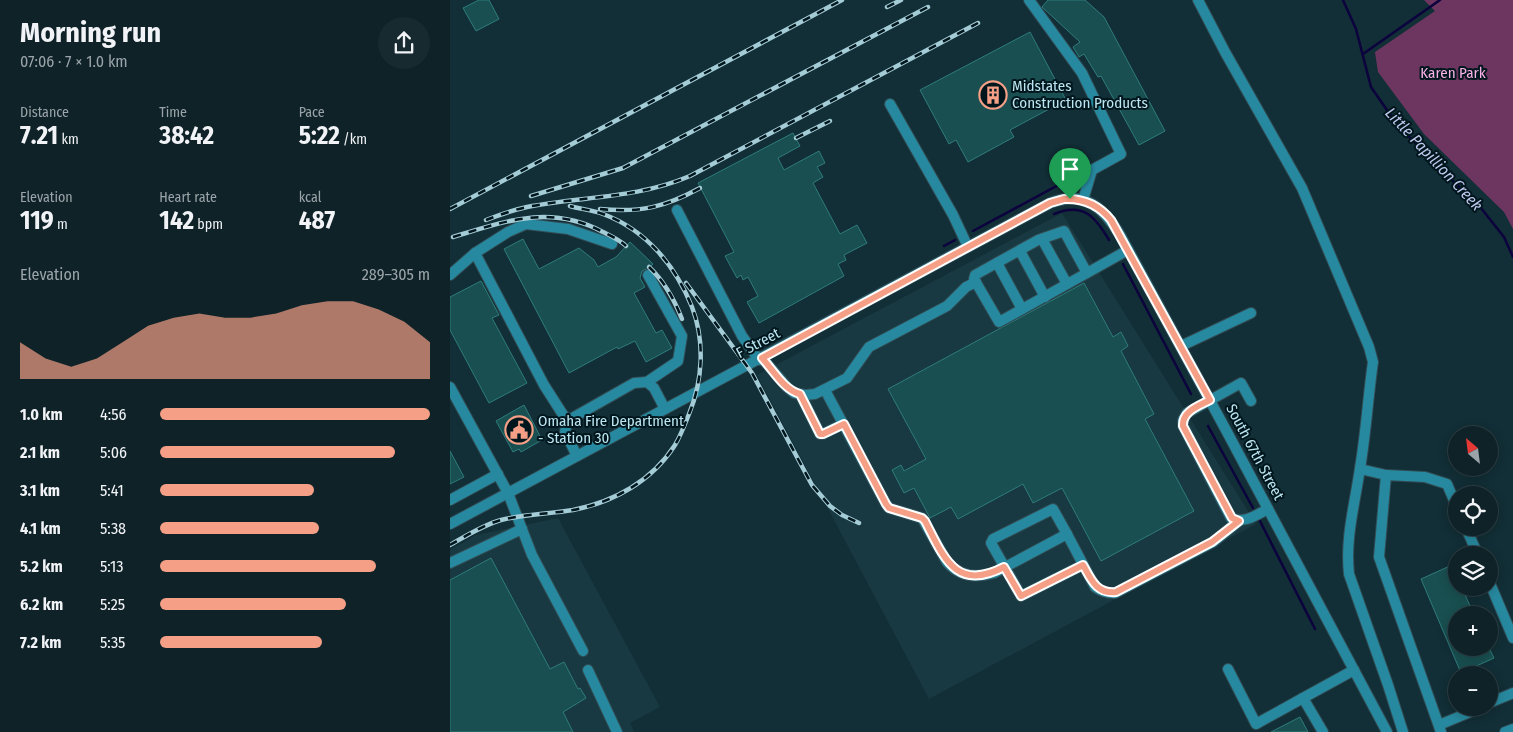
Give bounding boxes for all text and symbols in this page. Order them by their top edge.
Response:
text: Morning run [20,16,161,49]
button: share [378,17,430,69]
text: 07:06 · 7 × 1.0 km [20,52,128,71]
park label: Karen Park [1420,64,1486,82]
place label: Midstates Construction Products [1012,77,1148,112]
building icon: Midstates Construction Products [978,80,1008,110]
text: Distance [20,104,69,121]
text: Time [159,104,187,121]
text: Pace [299,104,325,121]
water label: Little Papillion Creek [1381,104,1487,215]
text: 7.21 [20,121,58,151]
text: 38:42 [159,121,214,151]
text: 5:22 [299,121,340,151]
text: km [58,131,79,148]
text: /km [340,131,367,148]
pin [1049,148,1091,199]
icon: arrive [1056,155,1084,183]
text: Elevation [20,189,73,206]
text: Heart rate [159,189,217,206]
text: kcal [299,189,321,206]
text: 119 [20,206,54,236]
text: 142 [159,206,194,236]
text: 487 [299,206,335,236]
text: m [54,216,68,233]
text: bpm [194,216,223,233]
text: Elevation [20,265,80,284]
text: 289–305 m [362,265,430,284]
street label: F Street [733,324,783,362]
street label: South 67th Street [1222,401,1288,503]
text: 1.0 km [20,405,63,424]
text: 4:56 [100,405,126,424]
place label: Omaha Fire Department - Station 30 [538,412,684,447]
public building icon: Omaha Fire Department - Station 30 [504,415,534,445]
north arrow [1448,426,1498,476]
map controls [1448,426,1498,716]
text: 2.1 km [20,443,60,462]
text: 5:06 [100,443,127,462]
text: 3.1 km [20,481,60,500]
text: 5:41 [100,481,124,500]
button: locate [1448,486,1498,536]
text: 4.1 km [20,519,61,538]
text: 5:38 [100,519,126,538]
button: layers [1448,546,1498,596]
text: 5.2 km [20,557,63,576]
text: 5:13 [100,557,124,576]
text: 6.2 km [20,595,63,614]
text: 5:25 [100,595,125,614]
button: + [1448,606,1498,656]
text: 7.2 km [20,633,62,652]
text: 5:35 [100,633,125,652]
button: − [1448,666,1498,716]

